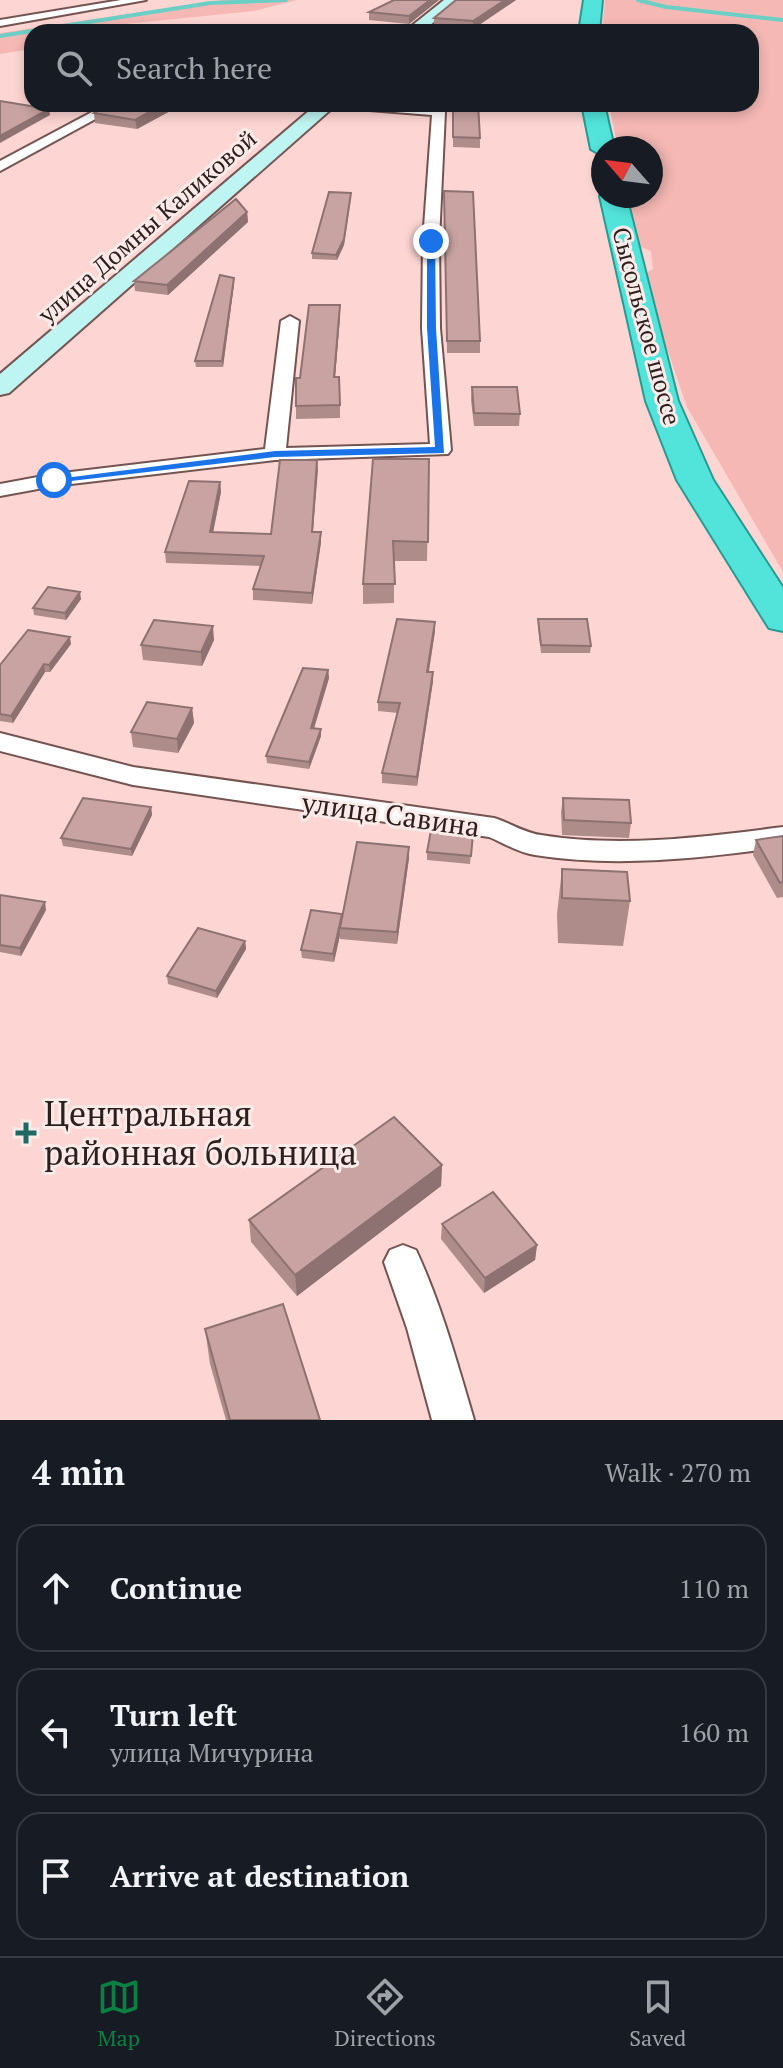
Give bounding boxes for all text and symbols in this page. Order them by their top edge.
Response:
search box [24,24,759,112]
icon: search [52,46,96,90]
text: Search here [116,48,272,88]
street label: улица Домны Каликовой [30,122,263,330]
north arrow [591,136,663,208]
route end [413,223,449,259]
street label: Сысольское шоссе [605,224,689,428]
route start [36,462,72,498]
street label: улица Савина [299,783,482,845]
place label: Центральная районная больница [44,1091,357,1175]
marker: Центральная районная больница [15,1122,37,1144]
text: 4 min [32,1450,125,1495]
text: Walk · 270 m [605,1455,751,1489]
icon: ahead [34,1566,78,1610]
text: Continue [110,1568,242,1608]
text: 110 m [679,1571,749,1605]
text: Turn left [110,1695,237,1735]
icon: left [34,1710,78,1754]
text: 160 m [679,1715,749,1749]
text: улица Мичурина [110,1735,314,1769]
icon: arrive [34,1854,78,1898]
text: Arrive at destination [110,1856,409,1896]
tab: Map [97,1975,141,2052]
tab: Directions [334,1975,436,2052]
tab: Saved [629,1975,686,2052]

